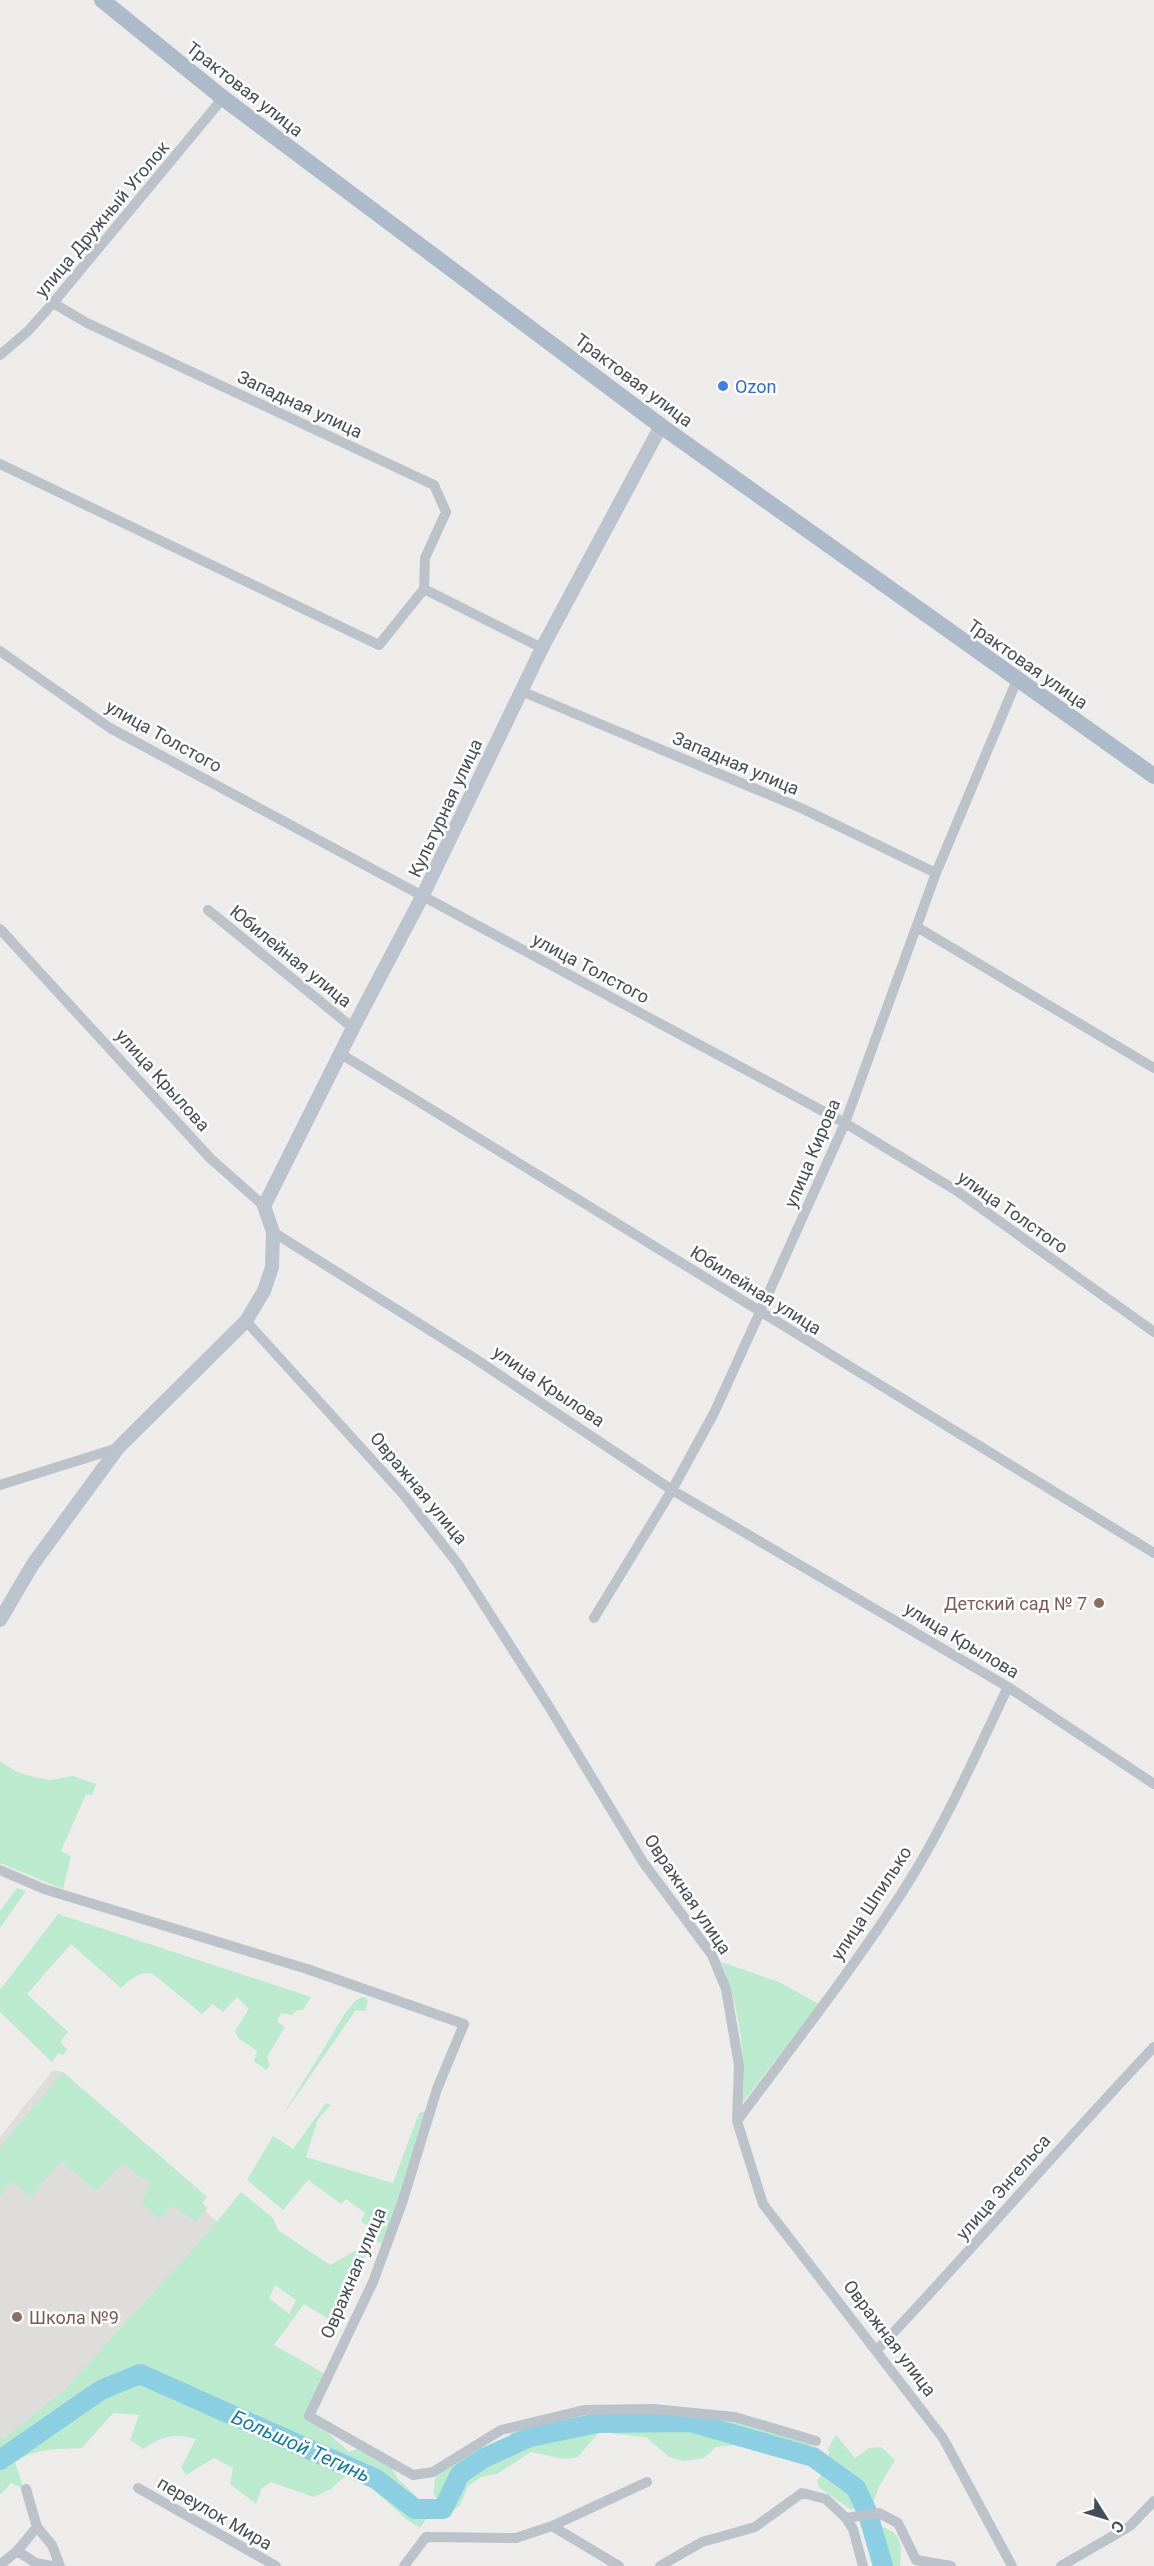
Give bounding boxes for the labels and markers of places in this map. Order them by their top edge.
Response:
place label: Ozon [735,376,776,397]
marker: Ozon [716,379,730,393]
place label: Детский сад № 7 [944,1593,1087,1614]
marker: Детский сад № 7 [1092,1596,1106,1610]
place label: Школа №9 [29,2307,119,2328]
marker: Школа №9 [10,2310,24,2324]

